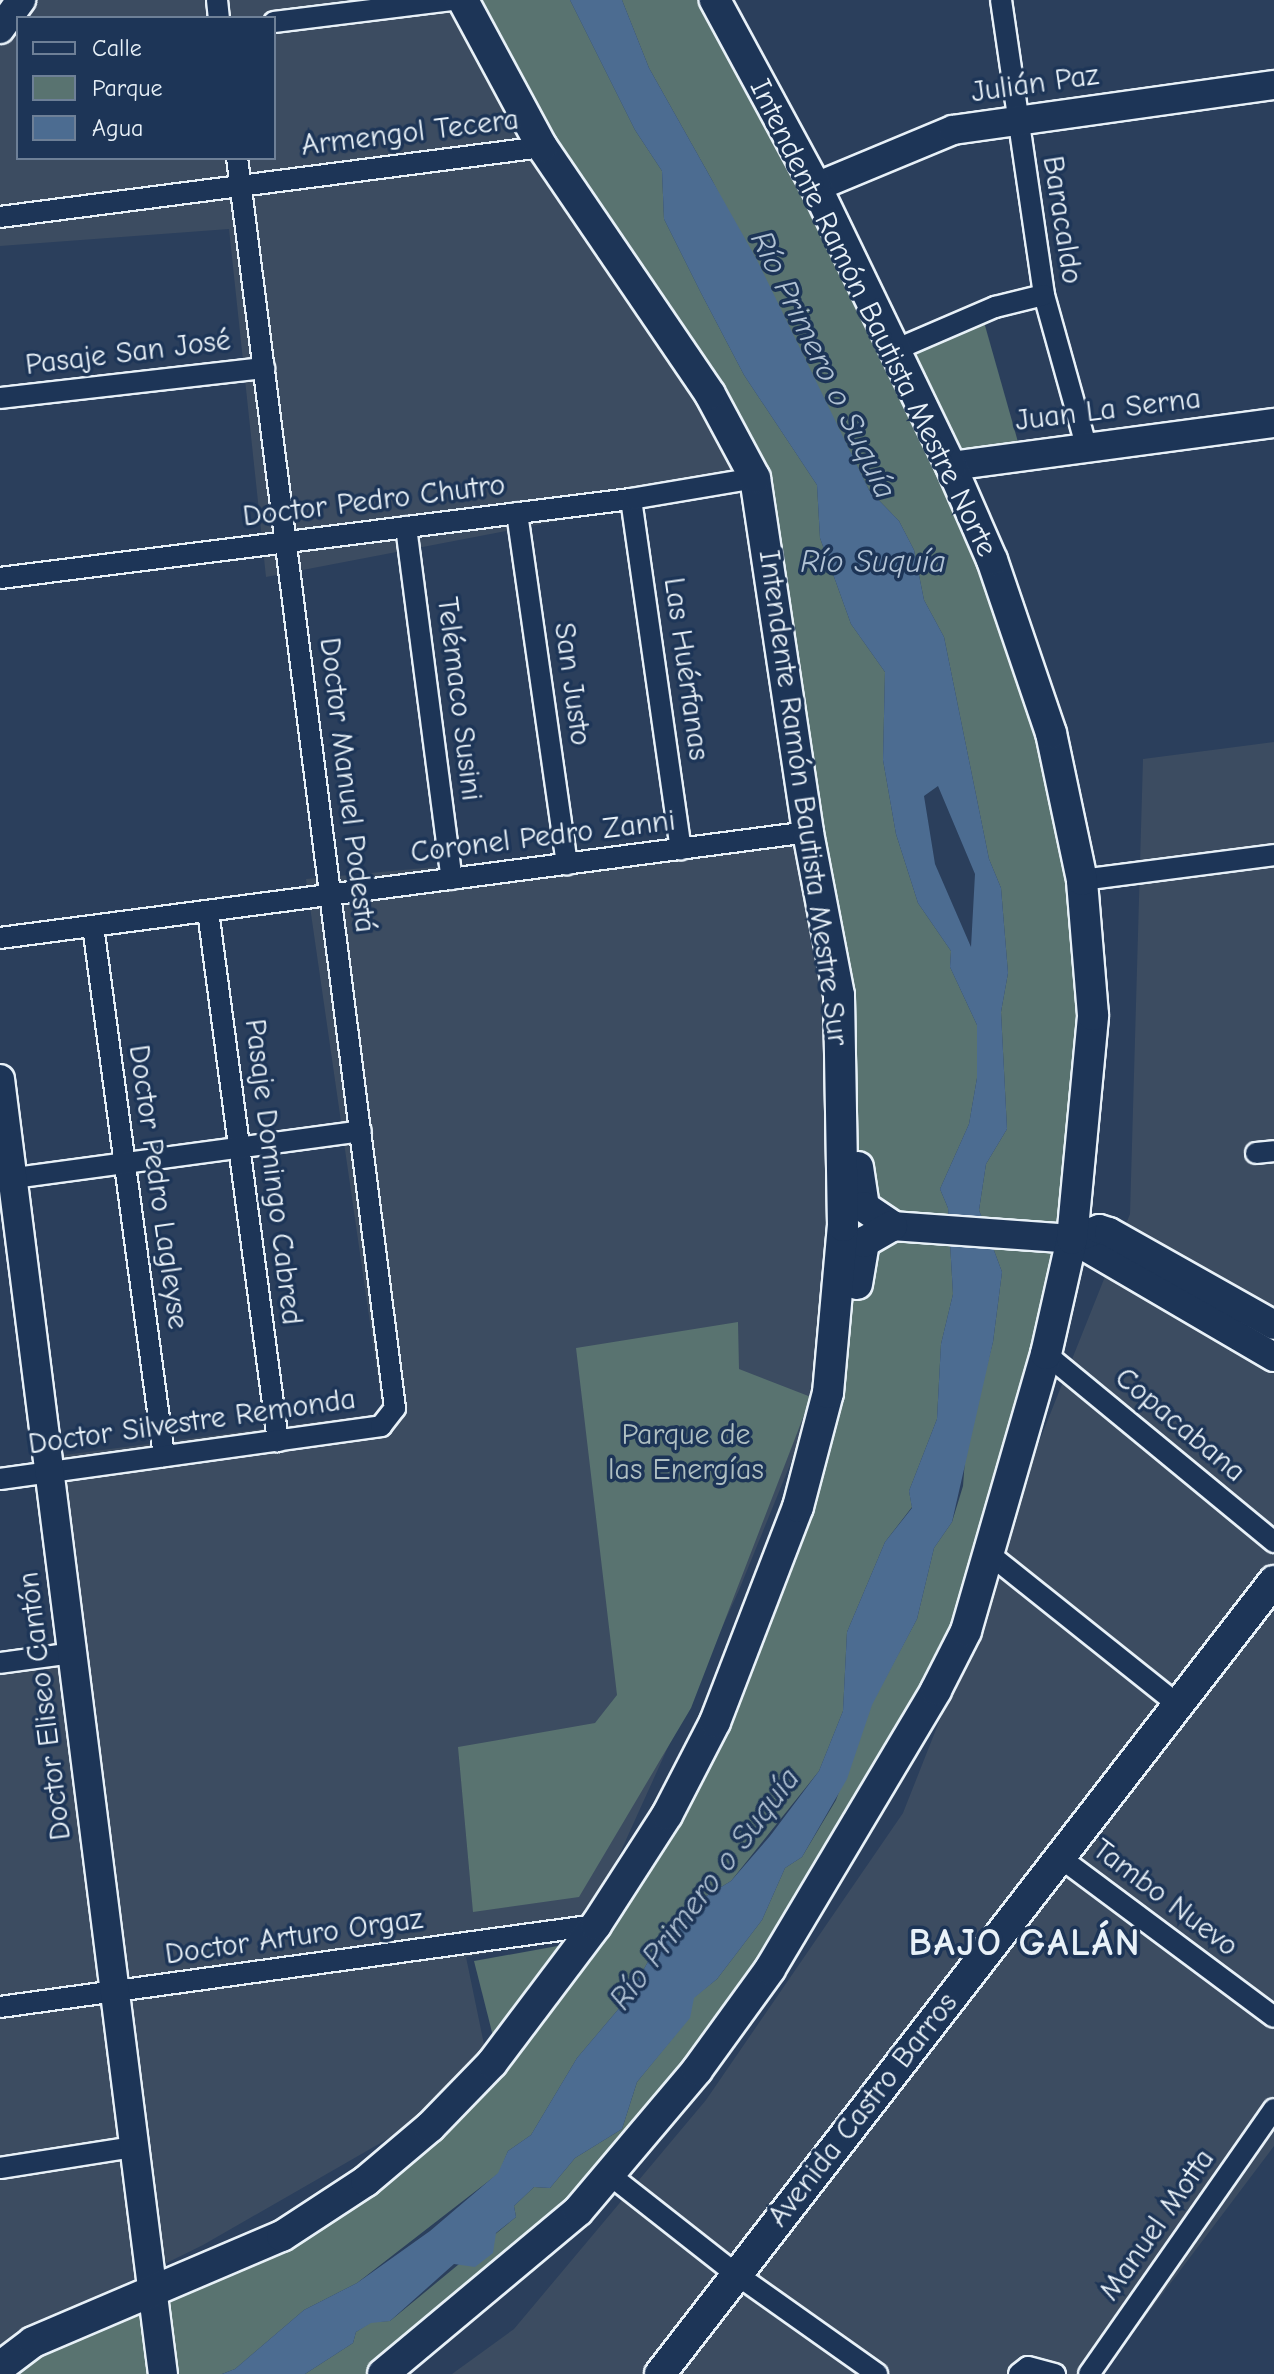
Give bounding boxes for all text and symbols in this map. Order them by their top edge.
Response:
legend [16,16,276,160]
text: Calle [92,34,142,62]
street label: Julián Paz [969,57,1101,111]
street label: Intendente Ramón Bautista Mestre Norte [741,73,1005,563]
text: Parque [92,74,163,102]
street label: Armengol Tecera [299,102,521,164]
text: Agua [92,114,143,142]
street label: Baracaldo [1034,153,1090,287]
water label: Río Primero o Suquía [742,225,904,505]
street label: Pasaje San José [23,323,233,383]
street label: Juan La Serna [1013,381,1203,439]
street label: Doctor Pedro Chutro [241,467,507,535]
water label: Río Suquía [800,543,946,581]
street label: Intendente Ramón Bautista Mestre Sur [750,548,856,1048]
street label: Las Huérfanas [655,575,717,763]
street label: Telémaco Susini [429,595,489,803]
street label: San Justo [546,620,598,748]
street label: Doctor Manuel Podestá [311,635,383,935]
street label: Coronel Pedro Zanni [409,803,677,871]
street label: Pasaje Domingo Cabred [236,1017,310,1327]
street label: Doctor Pedro Lagleyse [120,1043,196,1331]
street label: Copacabana [1107,1360,1253,1490]
street label: Doctor Silvestre Remonda [26,1381,358,1463]
park label: Parque de las Energías [608,1417,764,1488]
street label: Doctor Eliseo Cantón [11,1570,79,1842]
water label: Río Primero o Suquía [602,1761,808,2017]
street label: Tambo Nuevo [1085,1832,1245,1964]
street label: Doctor Arturo Orgaz [163,1901,425,1973]
district label: BAJO GALÁN [909,1921,1141,1967]
street label: Avenida Castro Barros [760,1986,966,2234]
street label: Manuel Motta [1092,2142,1222,2308]

